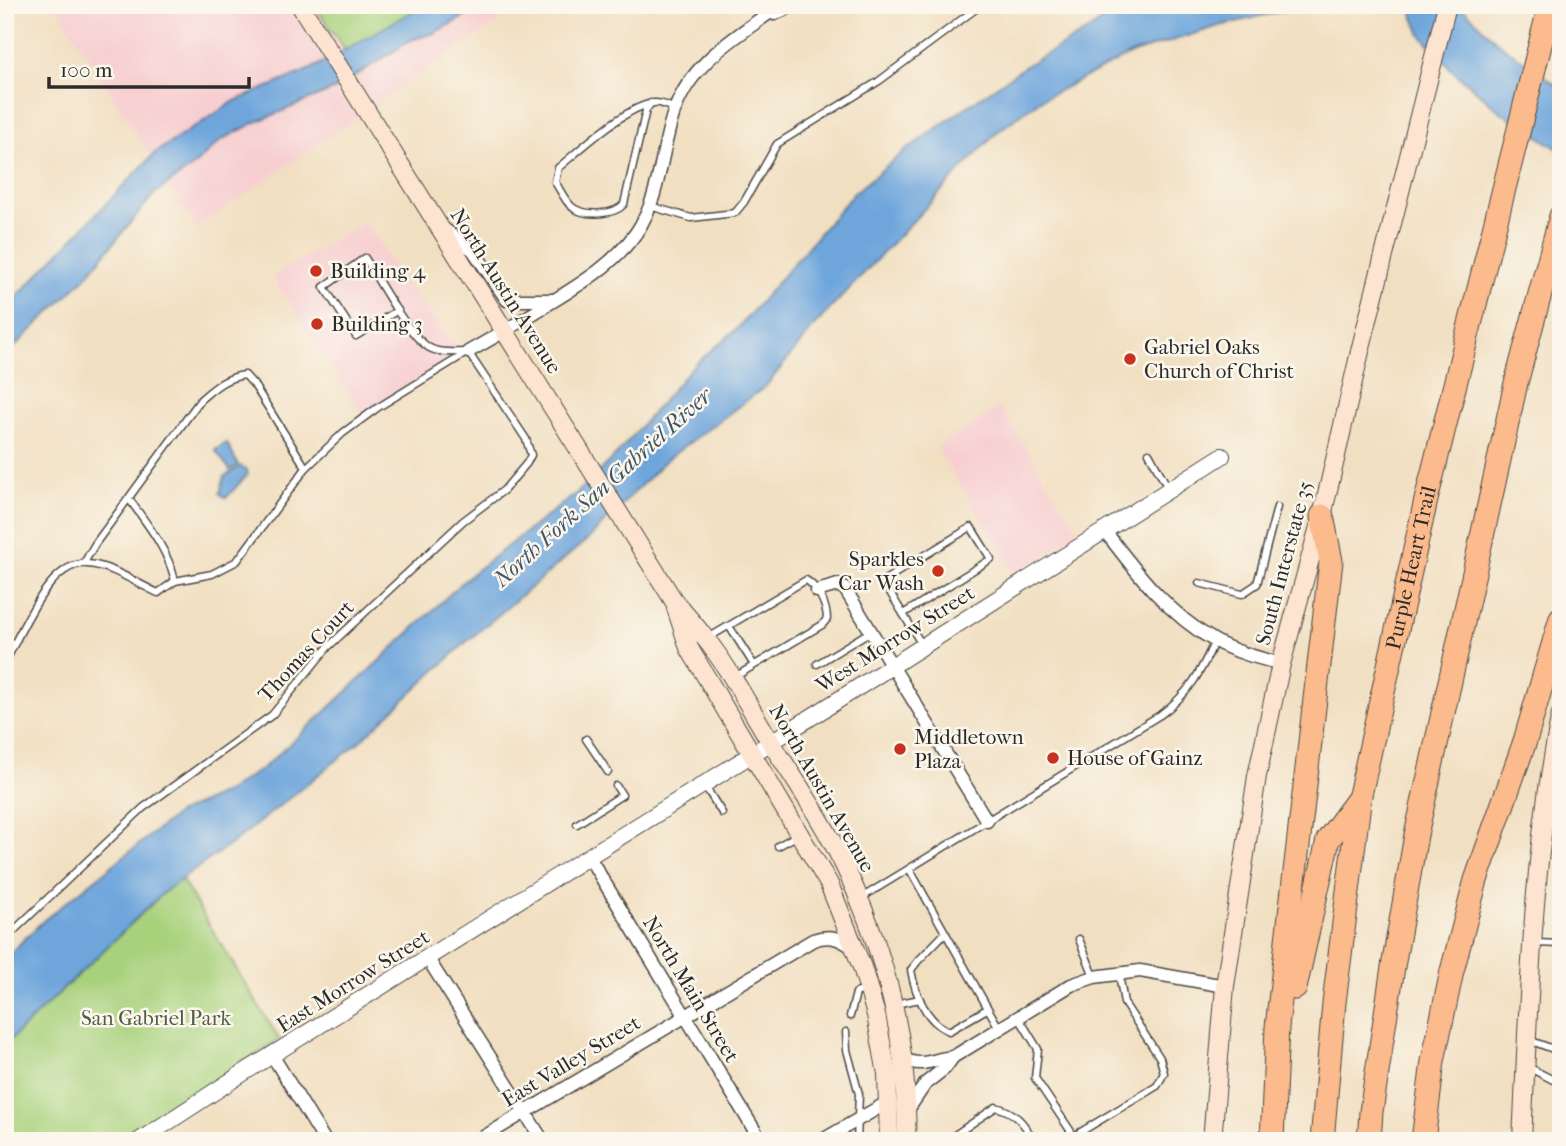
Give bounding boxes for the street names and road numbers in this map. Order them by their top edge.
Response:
street label: North Austin Avenue [445,204,567,378]
street label: South Interstate 35 [1251,478,1317,648]
street label: Purple Heart Trail [1381,483,1441,652]
street label: West Morrow Street [810,580,979,698]
street label: Thomas Court [253,595,359,706]
street label: North Austin Avenue [764,700,880,876]
street label: North Main Street [638,912,744,1067]
street label: East Morrow Street [272,924,434,1038]
street label: East Valley Street [498,1010,645,1112]

